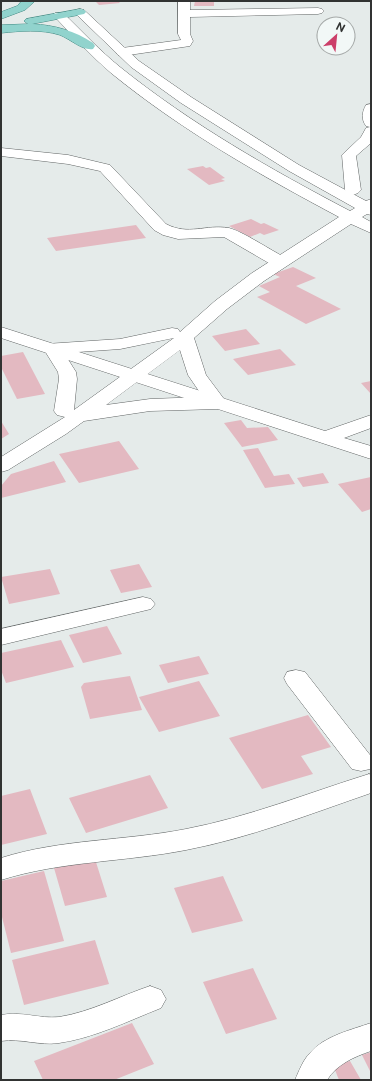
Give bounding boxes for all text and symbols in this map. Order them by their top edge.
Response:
north arrow [316,16,356,56]
text: N [334,20,347,34]

